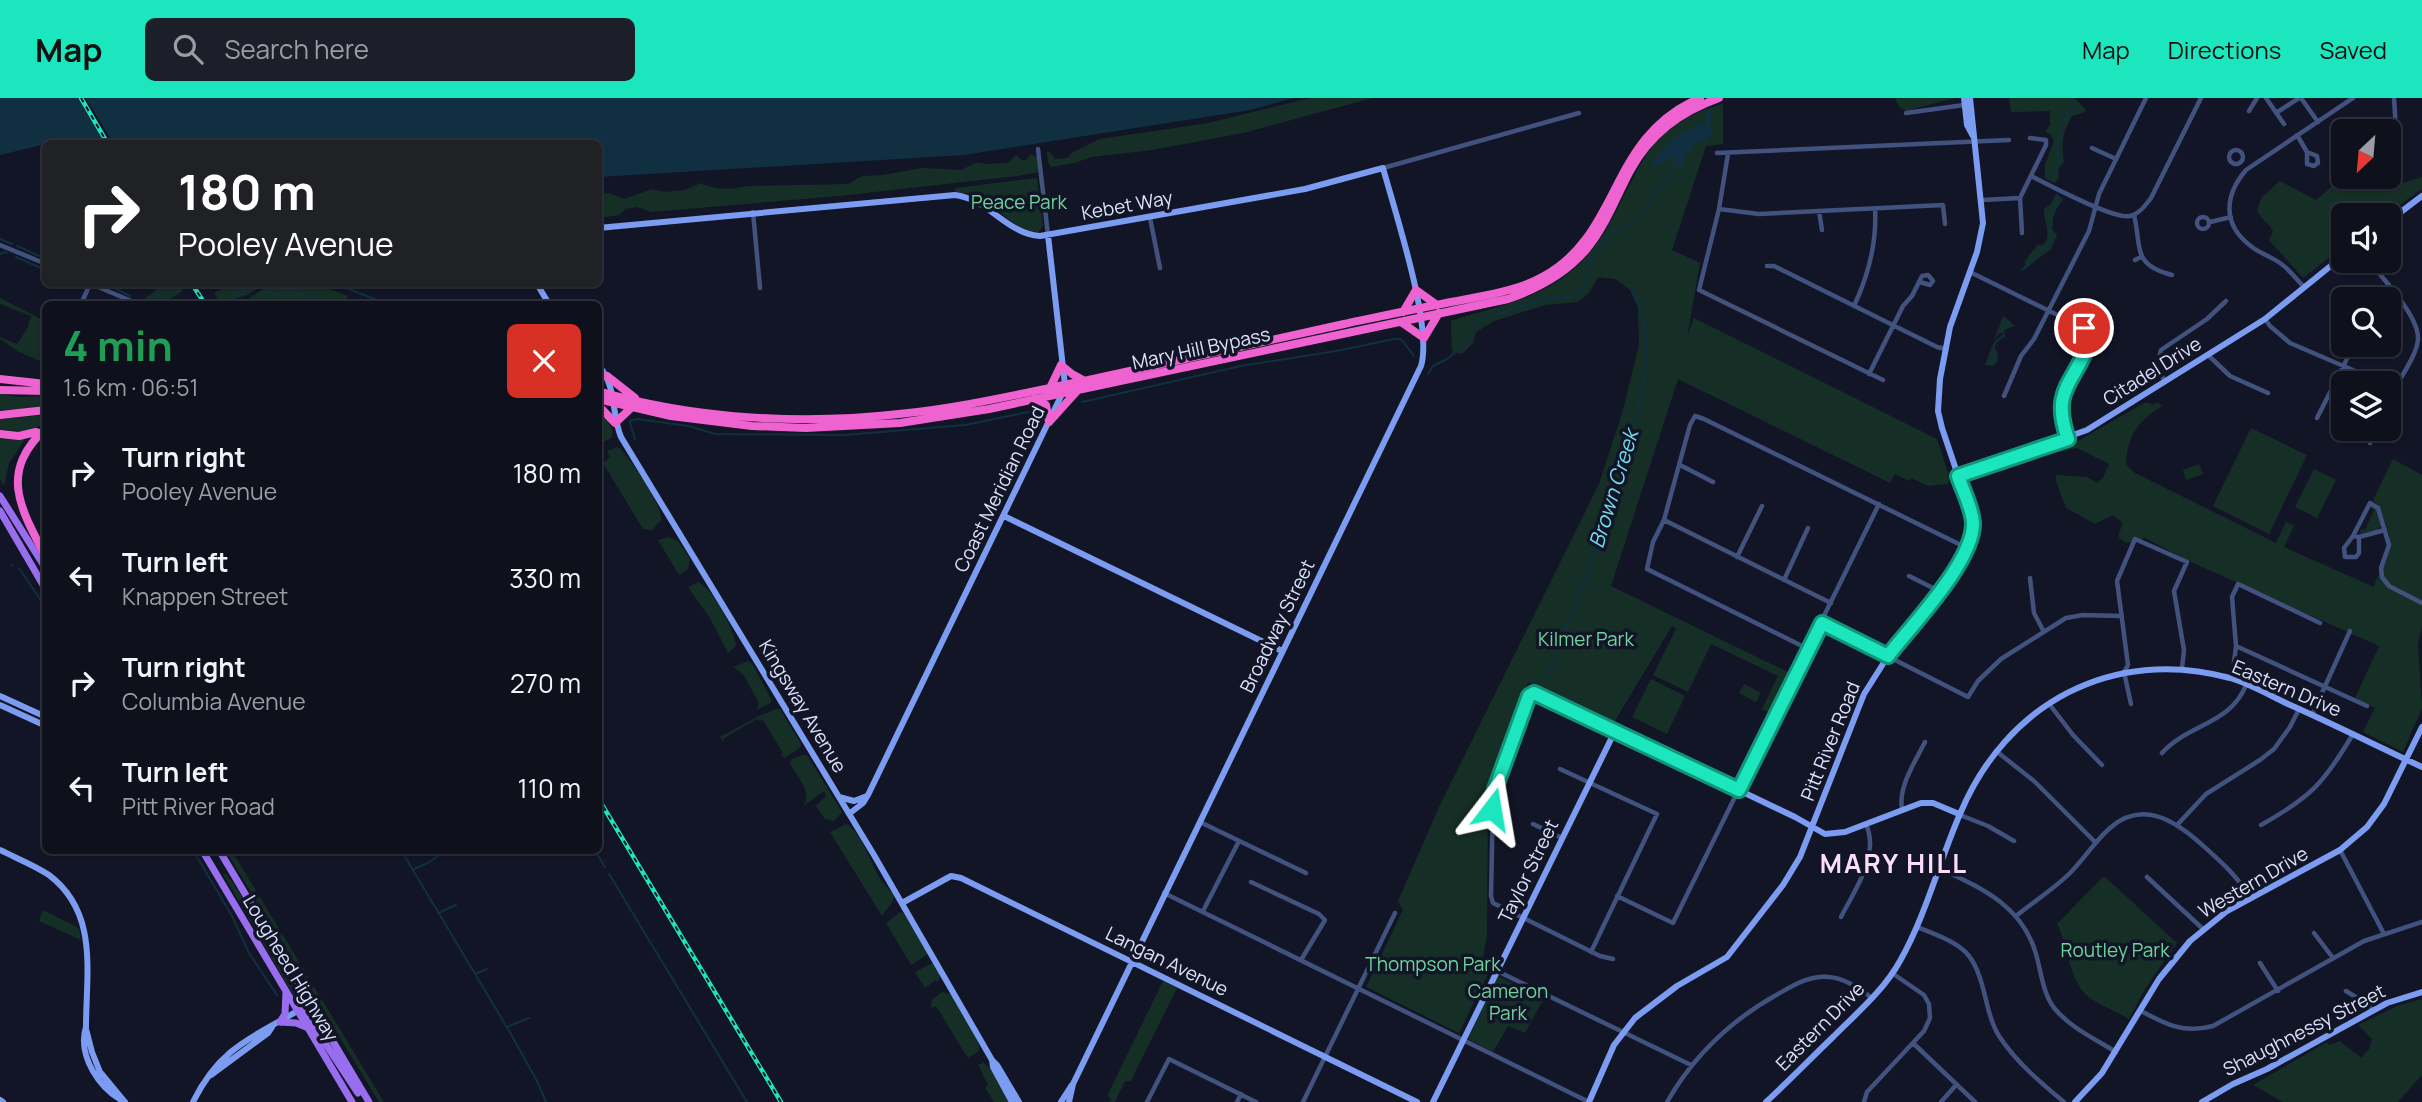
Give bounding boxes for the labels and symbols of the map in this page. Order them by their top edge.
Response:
north arrow [2331,119,2401,189]
street label: Kebet Way [1079,184,1175,226]
park label: Peace Park [971,189,1068,215]
pin [2054,298,2114,358]
street label: Mary Hill Bypass [1130,321,1272,375]
street label: Citadel Drive [2098,331,2206,411]
street label: Coast Meridian Road [948,402,1050,576]
water label: Brown Creek [1582,424,1645,551]
street label: Broadway Street [1234,555,1320,697]
park label: Kilmer Park [1538,626,1634,652]
street label: Kingsway Avenue [753,635,853,777]
street label: Eastern Drive [2229,653,2345,723]
street label: Pitt River Road [1794,678,1866,804]
position arrow [1455,772,1529,846]
street label: Taylor Street [1492,815,1564,927]
street label: Western Drive [2193,840,2313,924]
district label: MARY HILL [1820,845,1968,881]
street label: Lougheed Highway [237,890,345,1046]
street label: Langan Avenue [1101,920,1233,1002]
park label: Routley Park [2060,937,2170,963]
park label: Thompson Park [1365,951,1501,977]
street label: Eastern Drive [1770,976,1870,1076]
park label: Cameron Park [1468,978,1548,1026]
street label: Shaughnessy Street [2218,978,2390,1082]

